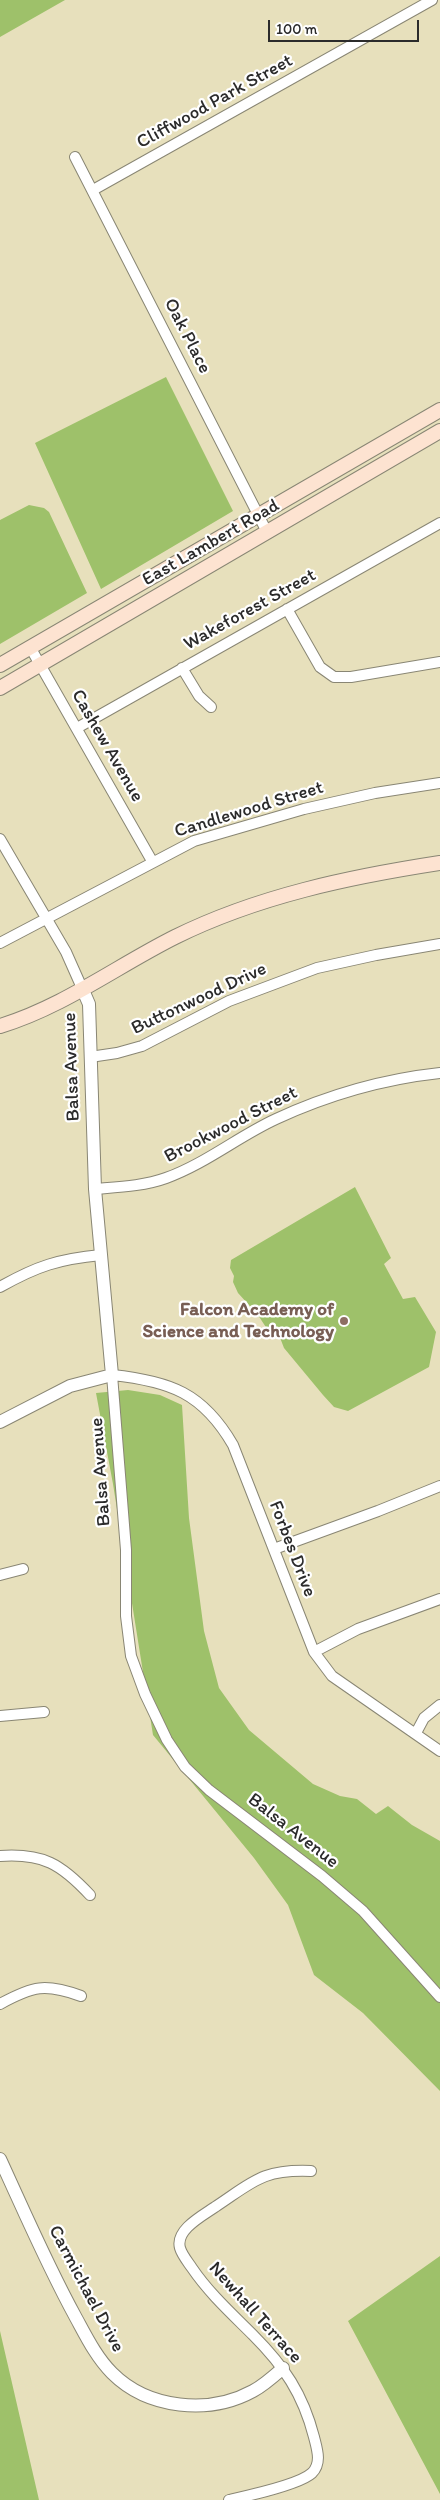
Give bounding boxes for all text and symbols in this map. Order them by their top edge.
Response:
scale bar [270,10,421,42]
text: 100 m [276,20,317,38]
street label: Cliffwood Park Street [133,50,297,154]
street label: Oak Place [158,295,216,377]
street label: East Lambert Road [138,495,284,591]
street label: Wakeforest Street [180,564,320,656]
street label: Cashew Avenue [66,686,148,806]
street label: Candlewood Street [172,777,326,843]
street label: Buttonwood Drive [128,958,270,1040]
street label: Balsa Avenue [59,1012,85,1122]
street label: Brookwood Street [161,1082,301,1168]
place label: Falcon Academy of Science and Technology [142,1299,334,1343]
marker: Falcon Academy of Science and Technology [338,1315,350,1327]
street label: Balsa Avenue [86,1417,116,1527]
street label: Forbes Drive [263,1498,321,1600]
street label: Balsa Avenue [243,1788,343,1874]
street label: Carmichael Drive [43,2222,129,2356]
street label: Newhall Terrace [203,2257,307,2369]

